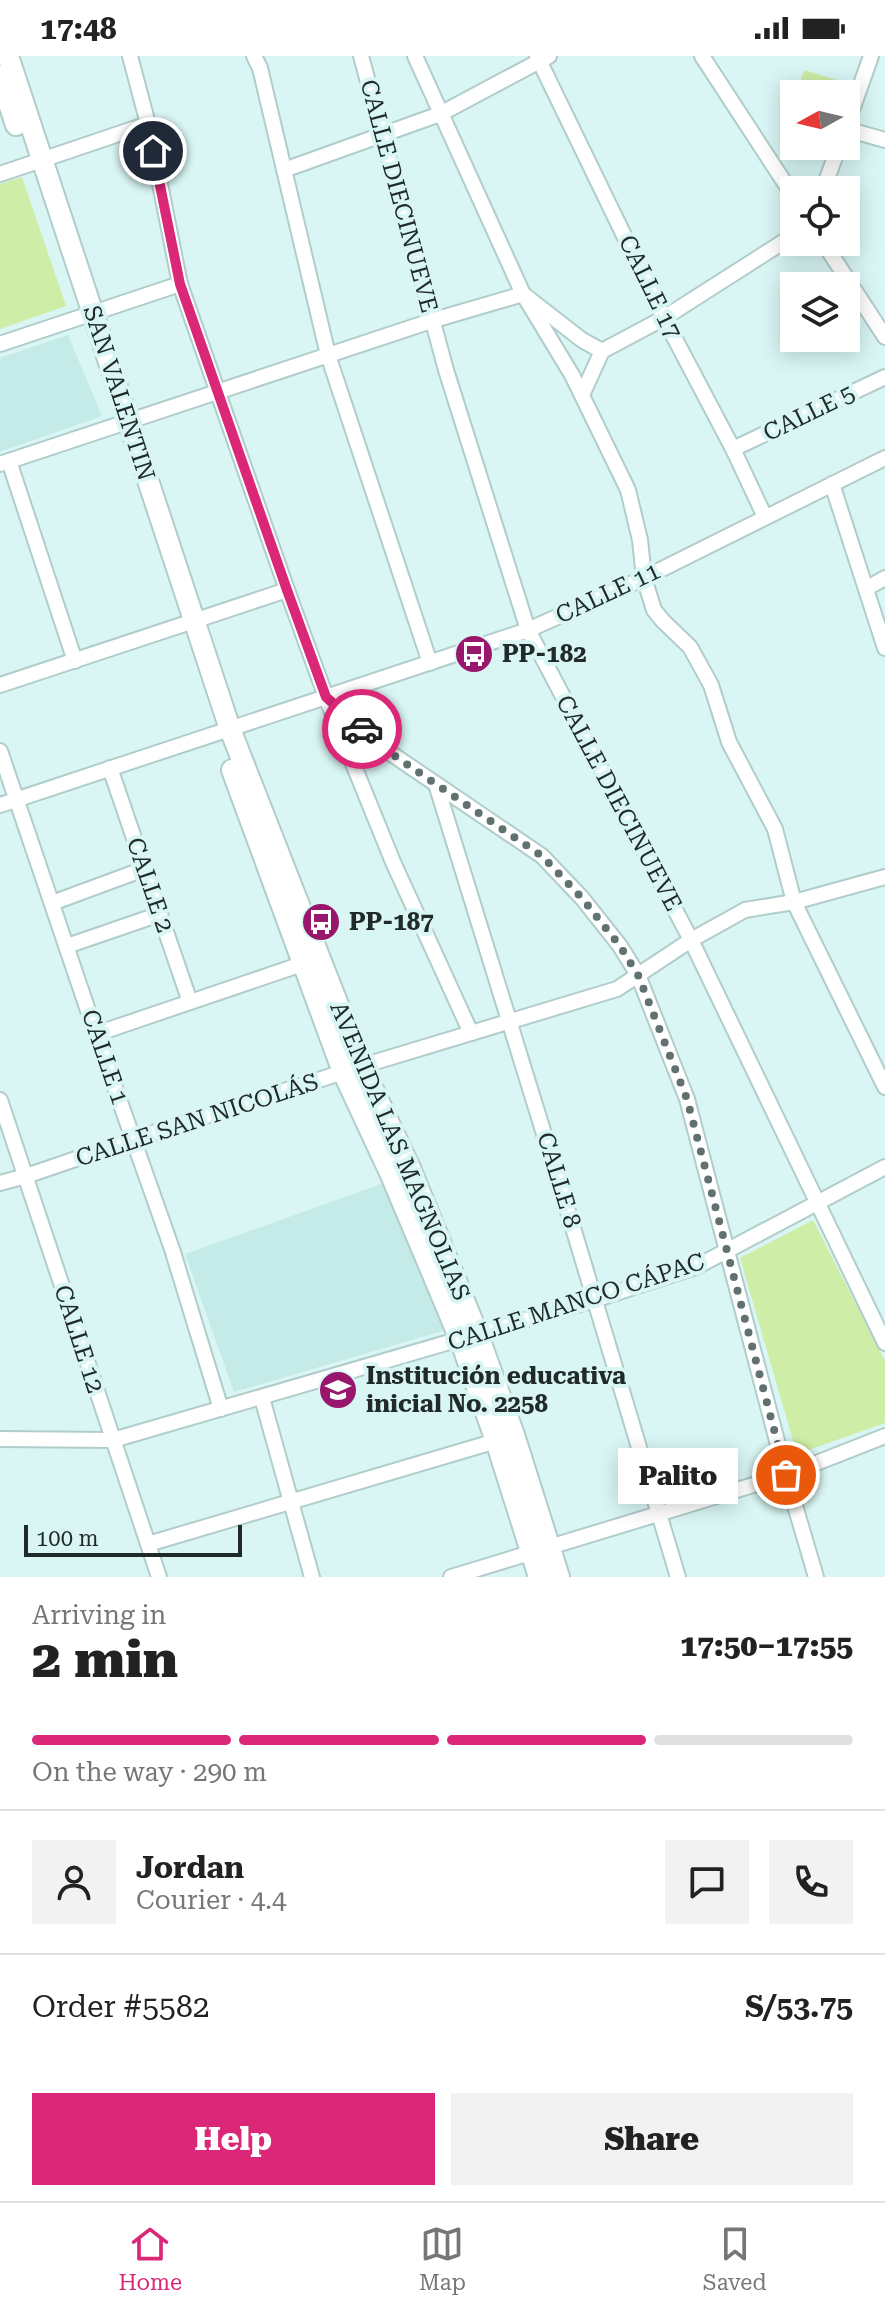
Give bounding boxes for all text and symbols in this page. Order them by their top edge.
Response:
text: 17:48 [40,11,117,46]
street label: CALLE DIECINUEVE [354,76,444,316]
north arrow [780,80,860,160]
map controls [780,80,860,352]
pin [119,117,187,185]
icon: home [131,129,175,173]
button: locate [780,176,860,256]
street label: CALLE 17 [613,231,687,343]
button: layers [780,272,860,352]
street label: SAN VALENTIN [77,302,161,484]
street label: CALLE 5 [759,379,859,447]
street label: CALLE 11 [551,557,665,629]
bus stop icon: PP-182 [453,633,495,675]
place label: PP-182 [502,640,587,668]
courier [322,689,402,769]
street label: CALLE DIECINUEVE [550,690,688,916]
icon: car [340,707,384,751]
street label: CALLE 2 [121,834,179,936]
bus stop icon: PP-187 [300,901,342,943]
place label: PP-187 [349,908,434,936]
street label: AVENIDA LAS MAGNOLIAS [324,997,476,1305]
street label: CALLE 1 [76,1006,134,1108]
street label: CALLE SAN NICOLÁS [72,1067,322,1172]
street label: CALLE 8 [531,1129,587,1231]
street label: CALLE MANCO CÁPAC [444,1246,708,1357]
street label: CALLE 12 [48,1281,110,1397]
place label: Institución educativa inicial No. 2258 [366,1362,626,1418]
school or university icon: Institución educativa inicial No. 2258 [317,1369,359,1411]
pin [752,1441,820,1509]
callout: Palito [618,1447,738,1503]
icon: bag [764,1453,808,1497]
text: Palito [639,1461,717,1491]
scale bar [24,1521,242,1557]
text: 100 m [36,1526,99,1551]
text: Arriving in [32,1600,166,1630]
text: 17:50–17:55 [680,1628,853,1663]
text: 2 min [32,1629,178,1690]
text: On the way · 290 m [32,1757,267,1787]
button: person [32,1840,116,1924]
button: chat [665,1840,749,1924]
button: phone [769,1840,853,1924]
text: Jordan [136,1850,244,1885]
text: Courier · 4.4 [136,1885,286,1915]
text: Order #5582 [32,1989,210,2024]
text: S/53.75 [745,1989,853,2024]
button: Help [32,2093,435,2185]
button: Share [451,2093,853,2185]
tab: Home [118,2222,182,2295]
tab: Map [419,2222,466,2295]
tab: Saved [703,2222,767,2295]

